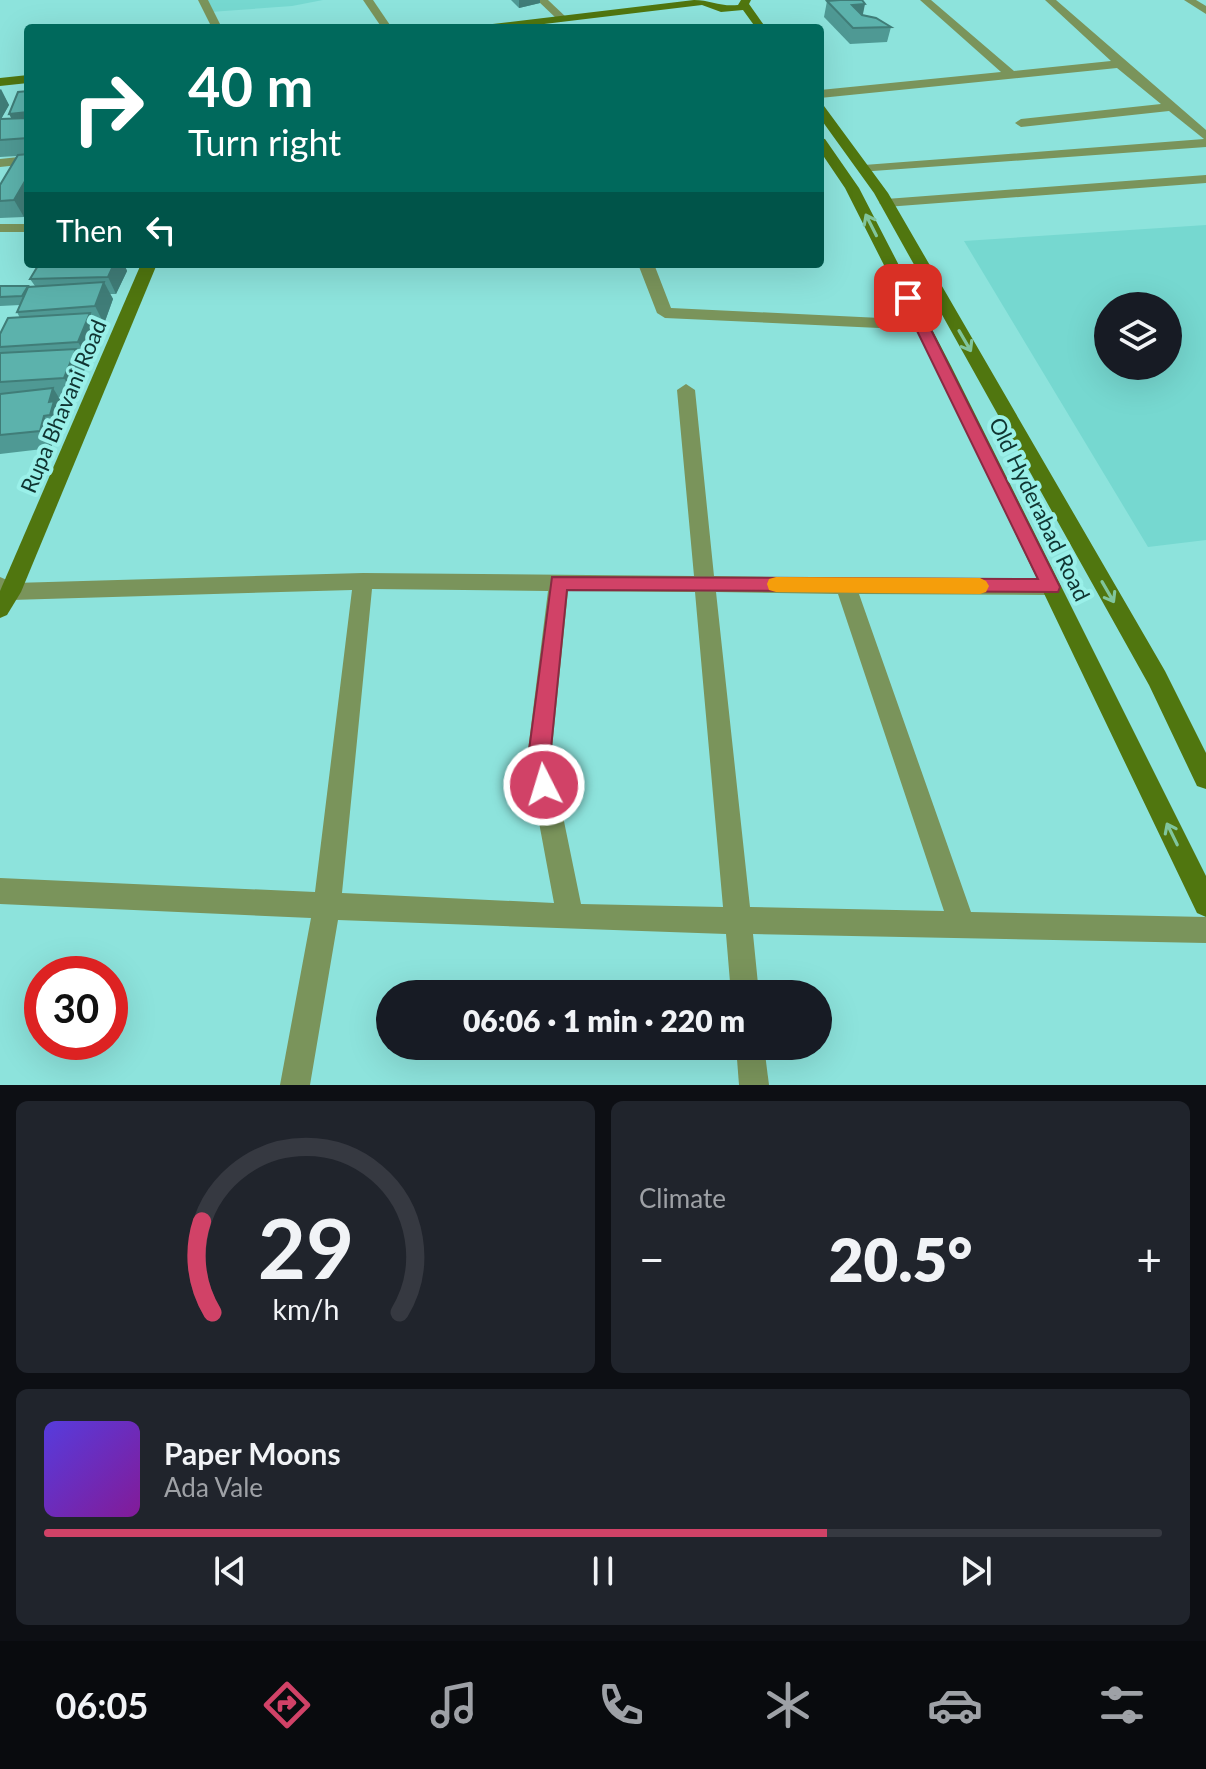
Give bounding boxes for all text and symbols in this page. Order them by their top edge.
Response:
text: 40 m [188,52,313,119]
icon: right [56,56,160,160]
text: Turn right [188,120,341,164]
icon: left [139,208,183,252]
text: Then [56,212,123,248]
one-way arrow [862,213,878,237]
pin [874,264,942,332]
icon: arrive [886,276,930,320]
map controls [1094,292,1182,380]
button: layers [1094,292,1182,380]
street label: Rupa Bhavani Road [14,315,112,497]
one-way arrow [957,329,973,352]
street label: Old Hyderabad Road [984,413,1096,605]
one-way arrow [1101,579,1116,603]
position arrow [502,743,586,827]
one-way arrow [1164,823,1179,847]
speed limit sign: 30 [24,956,128,1060]
text: 06:06 · 1 min · 220 m [463,1002,745,1038]
text: Climate [639,1182,726,1214]
text: 29 [257,1197,354,1297]
text: 20.5° [829,1223,972,1295]
text: − [639,1233,665,1285]
text: + [1136,1233,1162,1285]
text: km/h [272,1292,339,1326]
text: Paper Moons [164,1435,341,1471]
text: Ada Vale [164,1471,263,1503]
icon: previous [208,1549,252,1593]
icon: pause [581,1549,625,1593]
icon: next [954,1549,998,1593]
icon: directions [259,1677,315,1733]
icon: music [426,1677,482,1733]
icon: phone [593,1677,649,1733]
icon: climate [760,1677,816,1733]
icon: car [927,1677,983,1733]
icon: filters [1094,1677,1150,1733]
text: 06:05 [56,1683,148,1727]

